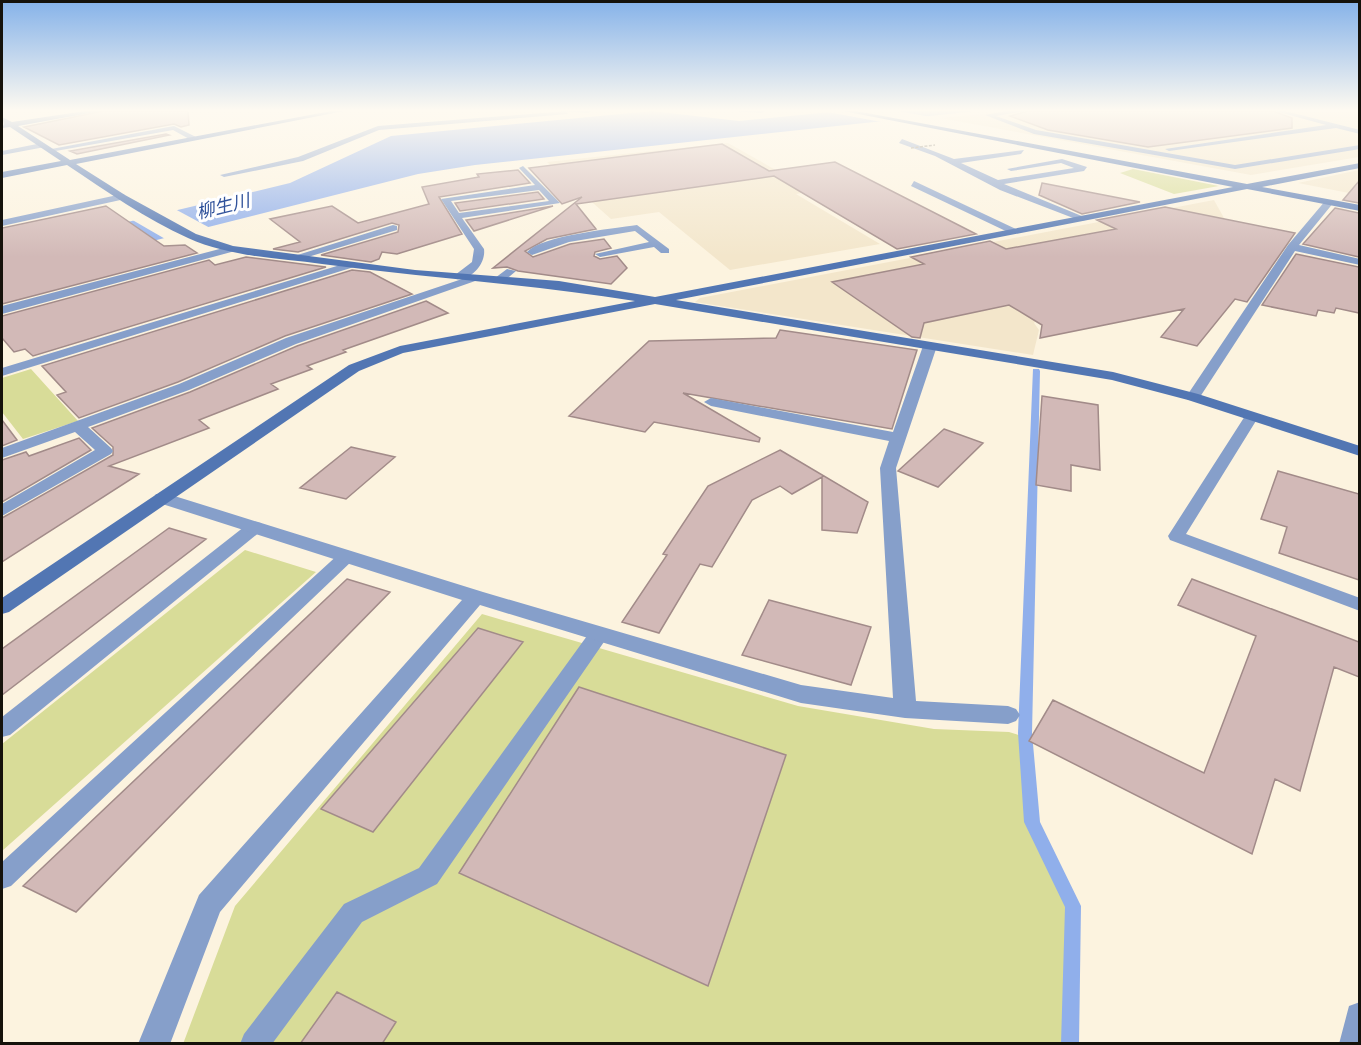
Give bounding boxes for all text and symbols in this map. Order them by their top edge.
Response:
water label: 柳生川 [194,189,254,223]

